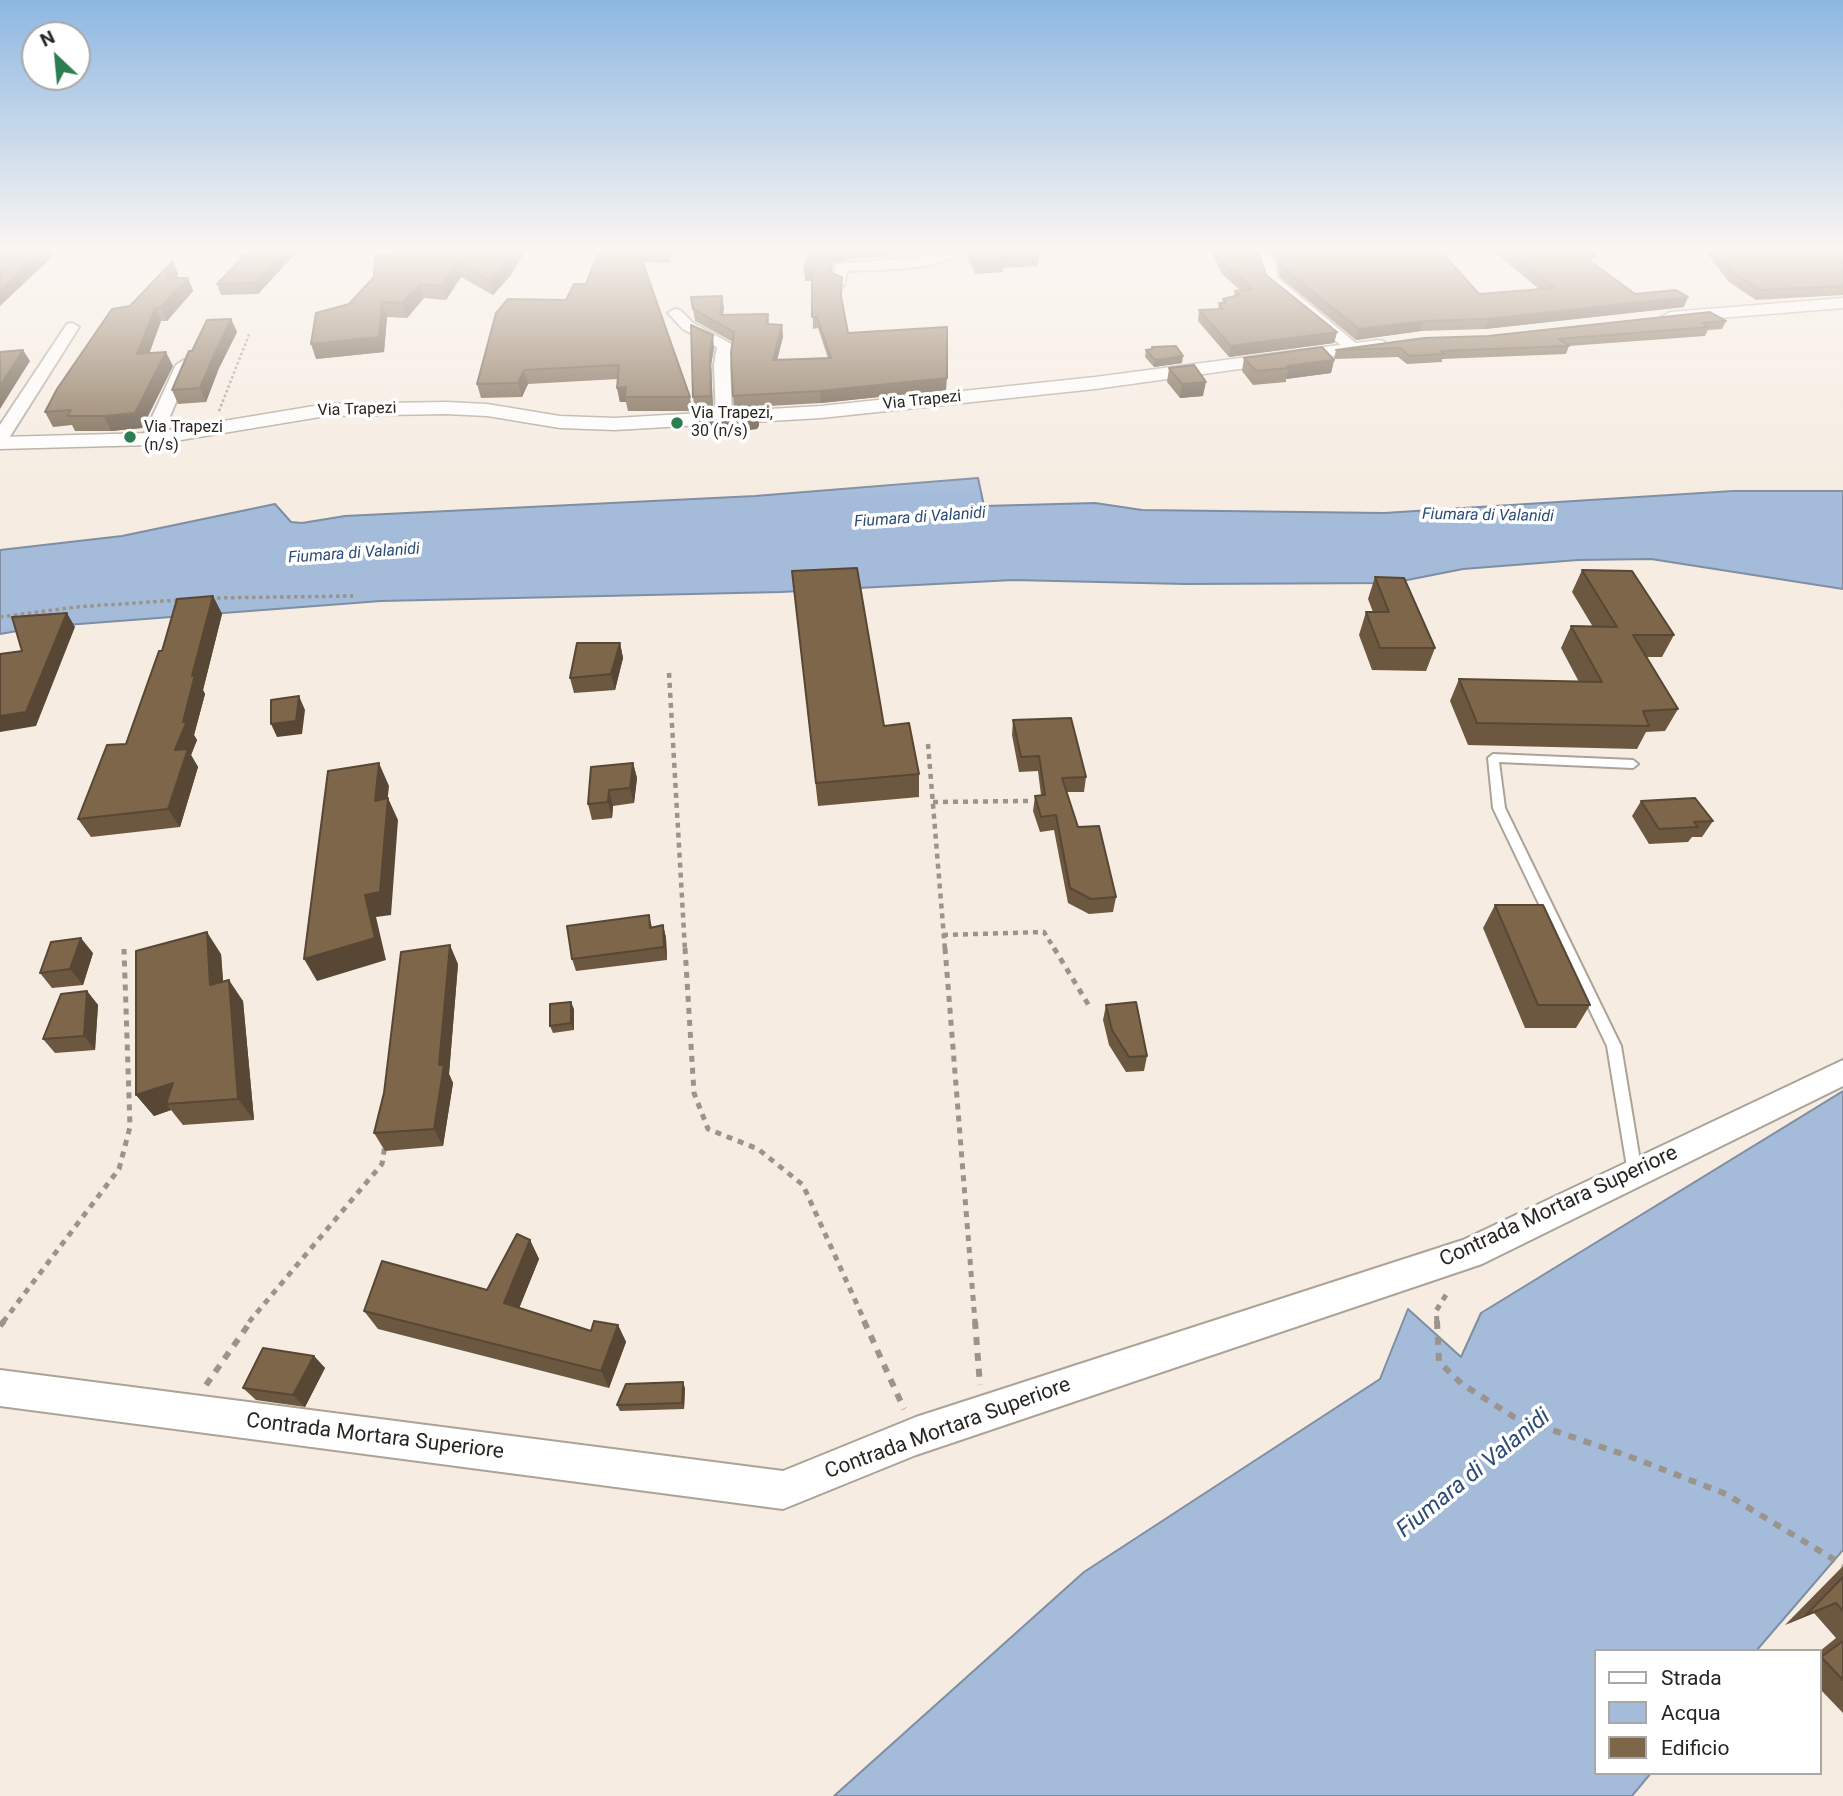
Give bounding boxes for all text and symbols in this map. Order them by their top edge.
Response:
north arrow [21,21,91,91]
text: N [36,25,59,52]
street label: Via Trapezi [882,387,962,415]
street label: Via Trapezi [317,399,397,421]
place label: Via Trapezi, 30 (n/s) [691,404,773,442]
marker: Via Trapezi, 30 (n/s) [669,415,685,431]
place label: Via Trapezi (n/s) [144,418,223,456]
marker: Via Trapezi (n/s) [122,429,138,445]
water label: Fiumara di Valanidi [854,504,986,532]
water label: Fiumara di Valanidi [1422,505,1554,527]
water label: Fiumara di Valanidi [288,540,420,568]
street label: Contrada Mortara Superiore [1436,1141,1682,1273]
street label: Contrada Mortara Superiore [822,1373,1074,1485]
water label: Fiumara di Valanidi [1392,1404,1556,1544]
street label: Contrada Mortara Superiore [245,1409,505,1465]
legend [1594,1649,1822,1775]
text: Strada [1661,1666,1722,1690]
text: Acqua [1661,1701,1721,1725]
text: Edificio [1661,1736,1729,1760]

